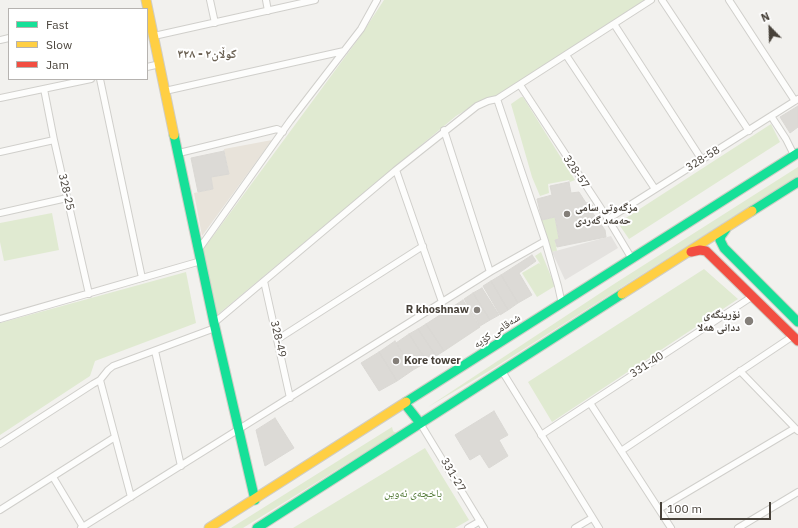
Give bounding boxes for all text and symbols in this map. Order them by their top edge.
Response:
legend [8,8,148,80]
north arrow [750,8,790,48]
text: N [759,9,772,25]
text: Fast [46,17,69,32]
text: Slow [46,37,72,52]
district label: گوڵان٢ - ٣٢٨ [178,48,236,62]
text: Jam [46,57,69,72]
street label: 328-58 [684,143,722,175]
street label: 328-57 [560,153,592,191]
street label: 328-25 [55,172,77,212]
place label: مزگەوتی سامی حەمەد گەردی [575,201,638,227]
marker: مزگەوتی سامی حەمەد گەردی [562,209,572,219]
place label: R khoshnaw [406,303,469,317]
marker: R khoshnaw [472,305,482,315]
place label: نۆرینگەی ددانی هەلا [697,308,740,334]
street label: شەقامی کۆیە [471,311,523,351]
marker: نۆرینگەی ددانی هەلا [743,315,755,327]
street label: 328-49 [267,319,289,359]
street label: 331-40 [628,349,666,381]
place label: Kore tower [404,354,461,368]
marker: Kore tower [391,356,401,366]
street label: 331-27 [438,456,468,494]
park label: باخچەی ئەوین [384,487,442,501]
scale bar [662,494,773,520]
text: 100 m [667,501,702,516]

